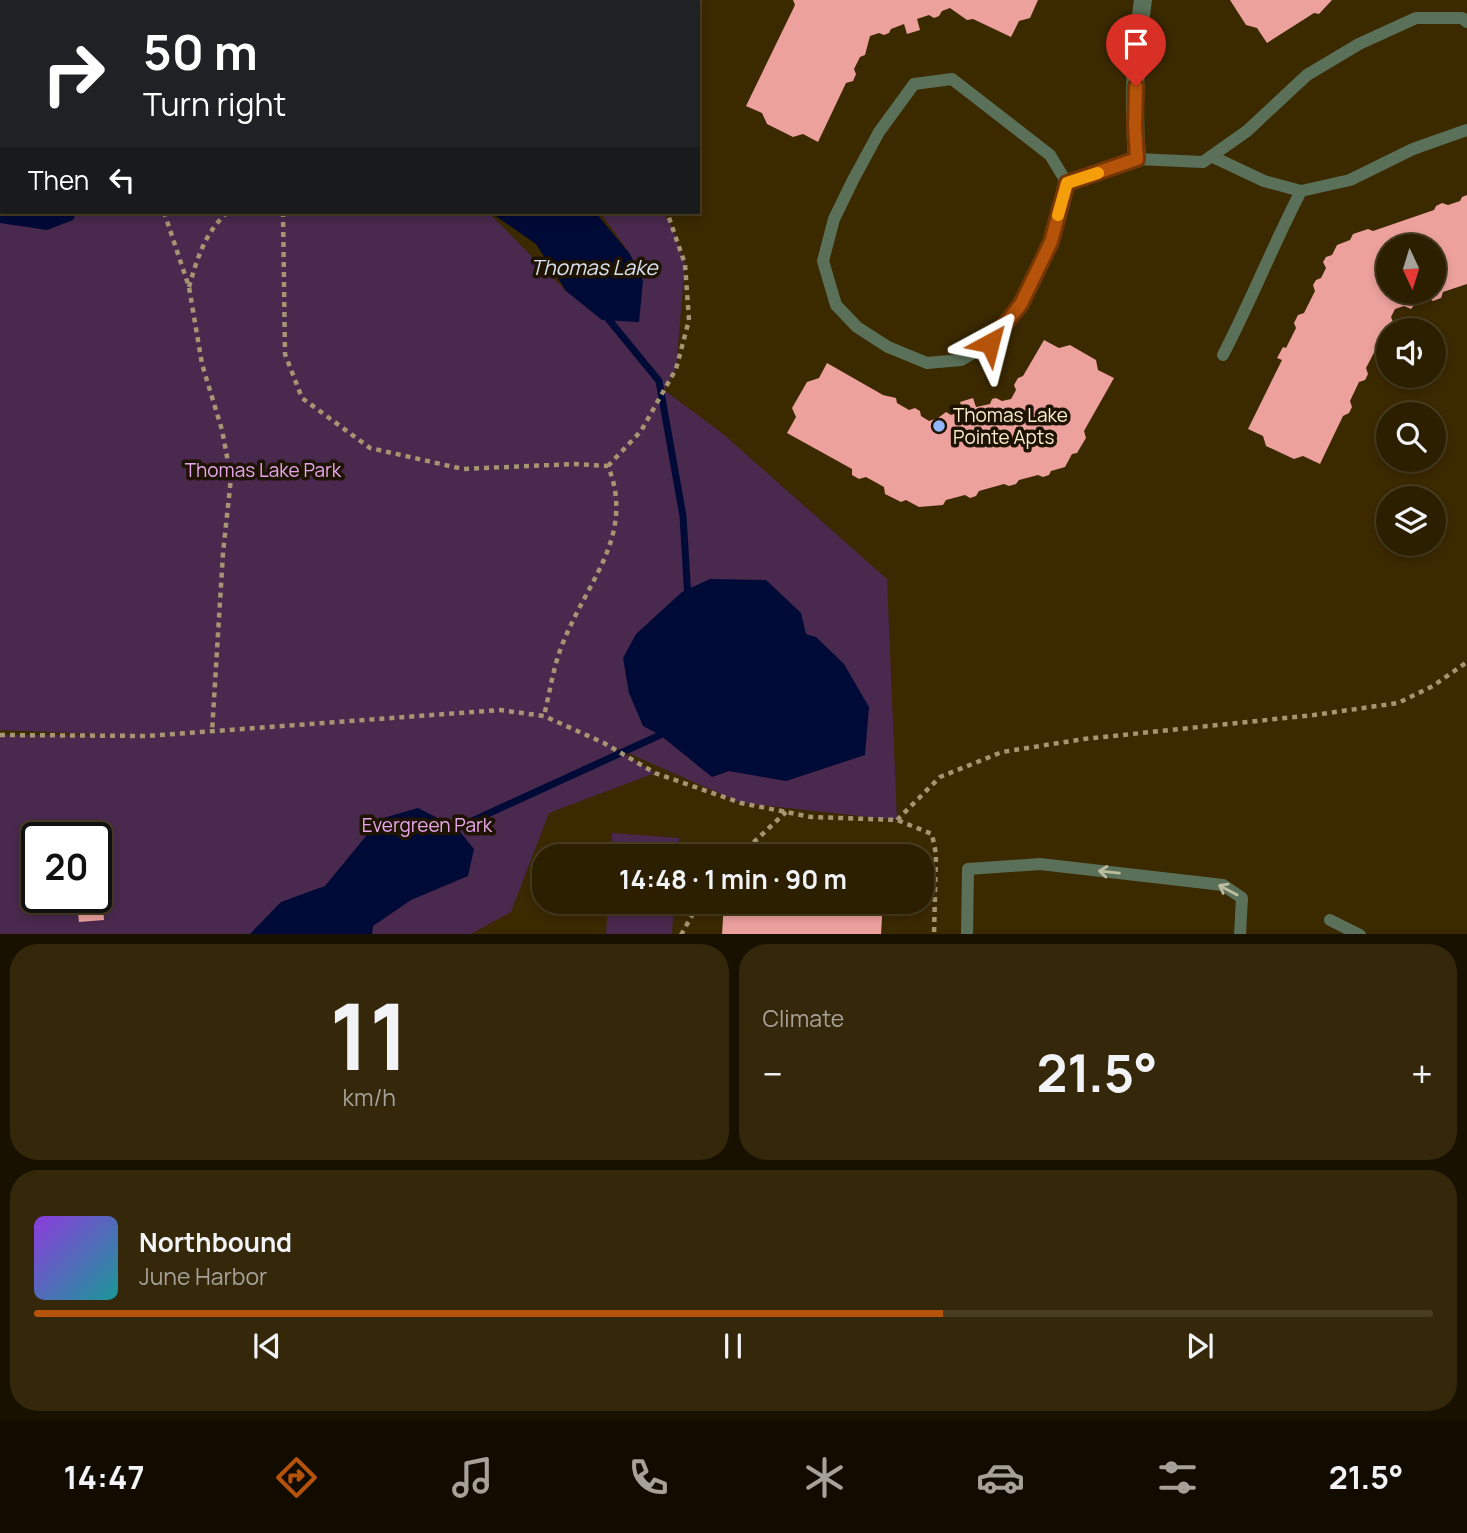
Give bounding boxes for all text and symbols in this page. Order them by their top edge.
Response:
pin [1106,14,1166,86]
text: 50 m [143,18,258,85]
icon: arrive [1117,25,1155,63]
icon: right [28,28,119,119]
text: Turn right [143,82,286,126]
icon: left [103,161,141,199]
text: Then [28,162,89,198]
north arrow [1376,234,1446,304]
map controls [1376,234,1446,556]
water label: Thomas Lake [531,253,659,281]
position arrow [953,306,1027,380]
button: sound [1376,318,1446,388]
place label: Thomas Lake Pointe Apts [953,402,1068,450]
button: search [1376,402,1446,472]
marker: Thomas Lake Pointe Apts [931,418,947,434]
park label: Thomas Lake Park [185,457,342,483]
button: layers [1376,486,1446,556]
park label: Evergreen Park [362,812,493,838]
speed limit sign: 20 [21,822,112,913]
text: 14:48 · 1 min · 90 m [619,861,847,897]
one-way arrow [1098,865,1121,878]
one-way arrow [1219,882,1239,896]
text: 11 [329,973,409,1097]
text: Climate [763,1002,844,1034]
text: 21.5° [1036,1037,1158,1108]
text: − [763,1047,783,1099]
text: + [1411,1047,1433,1099]
text: km/h [343,1081,396,1113]
text: Northbound [139,1224,292,1260]
text: June Harbor [139,1260,267,1292]
icon: previous [248,1327,286,1365]
icon: pause [714,1327,752,1365]
icon: next [1181,1327,1219,1365]
icon: directions [272,1453,321,1502]
icon: music [448,1453,497,1502]
icon: phone [624,1453,673,1502]
icon: climate [800,1453,849,1502]
icon: car [976,1453,1025,1502]
icon: filters [1153,1453,1202,1502]
text: 14:47 [64,1455,145,1499]
text: 21.5° [1329,1455,1403,1499]

